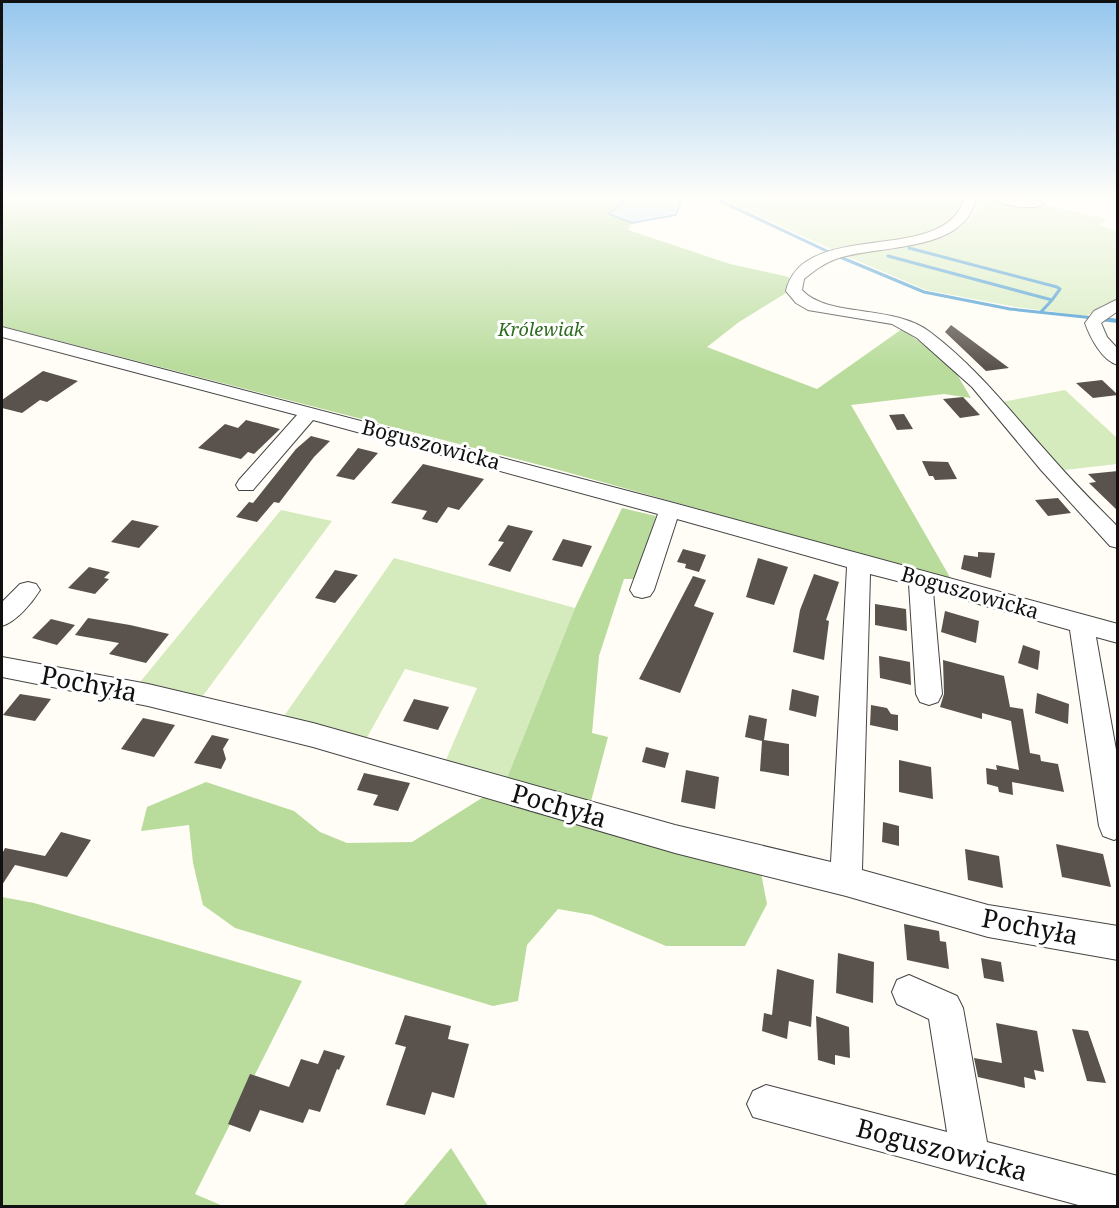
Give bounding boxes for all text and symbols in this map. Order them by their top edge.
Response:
park label: Królewiak [497,317,585,341]
street label: Boguszowicka [359,412,504,476]
street label: Boguszowicka [898,559,1042,625]
street label: Pochyła [38,656,140,710]
street label: Pochyła [508,774,611,836]
street label: Pochyła [979,899,1081,953]
street label: Boguszowicka [853,1109,1032,1189]

